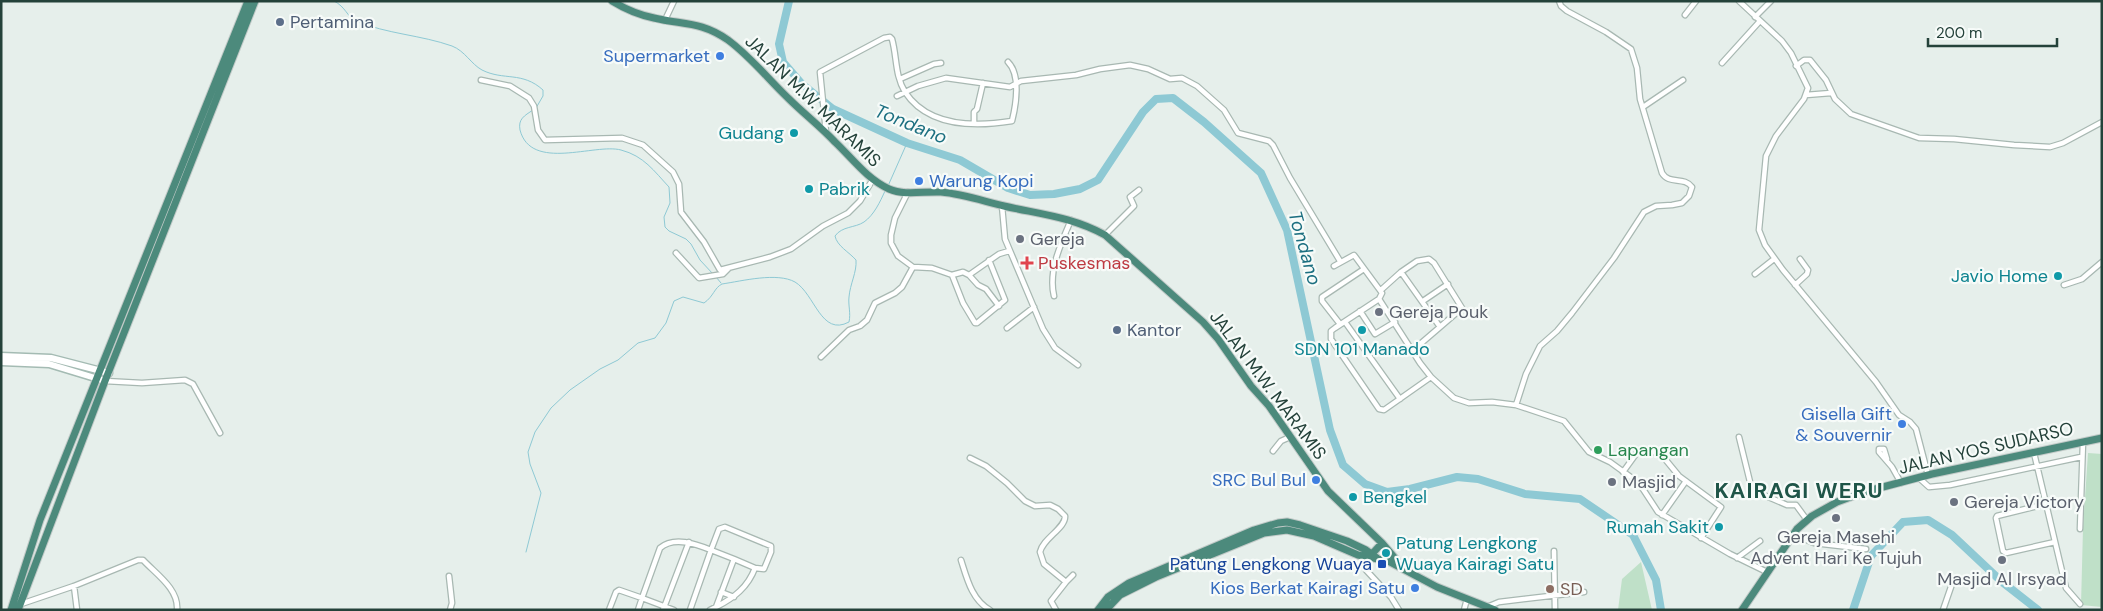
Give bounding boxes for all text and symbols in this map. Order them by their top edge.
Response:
place label: Pertamina [290,10,374,34]
scale bar [1928,15,2057,47]
marker: Pertamina [274,16,286,28]
text: 200 m [1936,23,1982,43]
street label: JALAN M.W. MARAMIS [740,30,886,172]
place label: Supermarket [603,44,710,68]
marker: Supermarket [714,50,726,62]
water label: Tondano [871,98,951,150]
place label: Gudang [719,121,784,145]
marker: Gudang [788,127,800,139]
place label: Warung Kopi [929,169,1034,193]
marker: Warung Kopi [913,175,925,187]
place label: Pabrik [819,177,870,201]
marker: Pabrik [803,183,815,195]
water label: Tondano [1283,208,1327,288]
place label: Gereja [1030,227,1085,251]
marker: Gereja [1014,233,1026,245]
place label: Puskesmas [1038,251,1130,275]
marker: Puskesmas [1020,256,1034,270]
place label: Javio Home [1951,264,2048,288]
marker: Javio Home [2052,270,2064,282]
place label: Gereja Pouk [1389,300,1488,324]
street label: JALAN M.W. MARAMIS [1204,306,1332,464]
marker: Gereja Pouk [1373,306,1385,318]
place label: Kantor [1127,318,1182,342]
marker: Kantor [1111,324,1123,336]
marker: SDN 101 Manado [1356,324,1368,336]
place label: SDN 101 Manado [1294,337,1430,361]
place label: Gisella Gift & Souvernir [1795,402,1892,447]
street label: JALAN YOS SUDARSO [1896,416,2076,480]
marker: Gisella Gift & Souvernir [1896,418,1908,430]
place label: Lapangan [1608,438,1689,462]
marker: Lapangan [1592,444,1604,456]
place label: SRC Bul Bul [1212,468,1306,492]
place label: Masjid [1622,470,1676,494]
marker: SRC Bul Bul [1310,474,1322,486]
marker: Masjid [1606,476,1618,488]
district label: KAIRAGI WERU [1715,476,1884,505]
place label: Bengkel [1363,485,1427,509]
place label: Gereja Victory [1964,490,2084,514]
marker: Bengkel [1347,491,1359,503]
marker: Gereja Victory [1948,496,1960,508]
marker: Gereja Masehi Advent Hari Ke Tujuh [1830,512,1842,524]
place label: Rumah Sakit [1606,515,1709,539]
marker: Rumah Sakit [1713,521,1725,533]
place label: Gereja Masehi Advent Hari Ke Tujuh [1750,525,1922,570]
place label: Patung Lengkong Wuaya Kairagi Satu [1396,531,1554,576]
marker: Patung Lengkong Wuaya Kairagi Satu [1380,547,1392,559]
place label: Patung Lengkong Wuaya [1170,552,1372,576]
marker: Masjid Al Irsyad [1996,554,2008,566]
marker: Patung Lengkong Wuaya [1376,558,1388,570]
place label: Masjid Al Irsyad [1937,567,2067,591]
place label: Kios Berkat Kairagi Satu [1210,576,1405,600]
place label: SD [1560,577,1583,601]
marker: Kios Berkat Kairagi Satu [1409,582,1421,594]
marker: SD [1544,583,1556,595]

